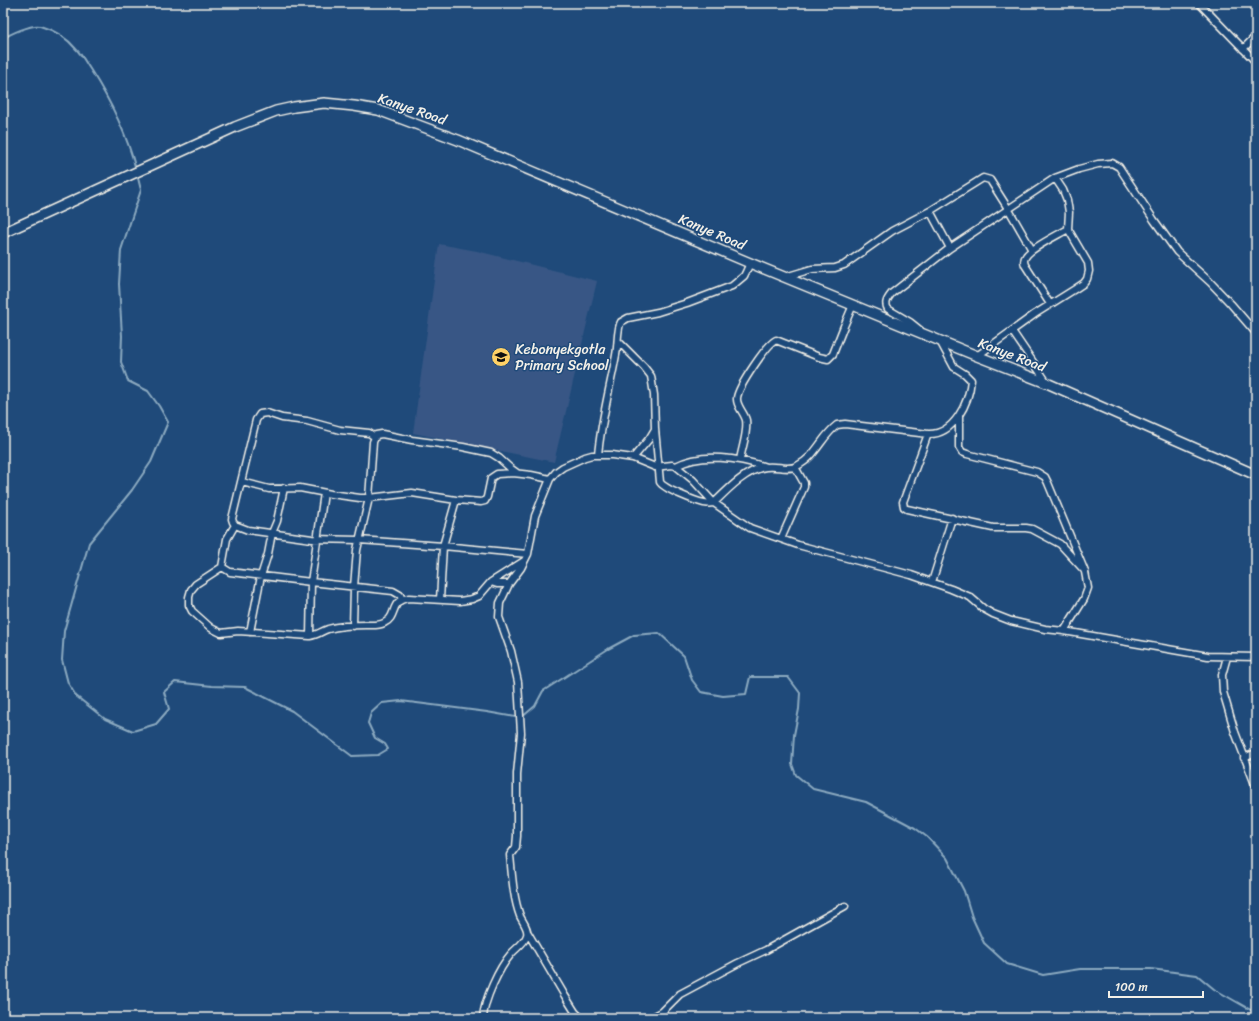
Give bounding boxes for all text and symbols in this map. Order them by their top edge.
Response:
street label: Kanye Road [374,86,451,133]
street label: Kanye Road [674,207,751,258]
street label: Kanye Road [974,331,1051,380]
place label: Kebonyekgotla Primary School [515,337,610,378]
school or university icon: Kebonyekgotla Primary School [490,346,512,368]
scale bar [1109,973,1203,999]
text: 100 m [1115,976,1148,998]

